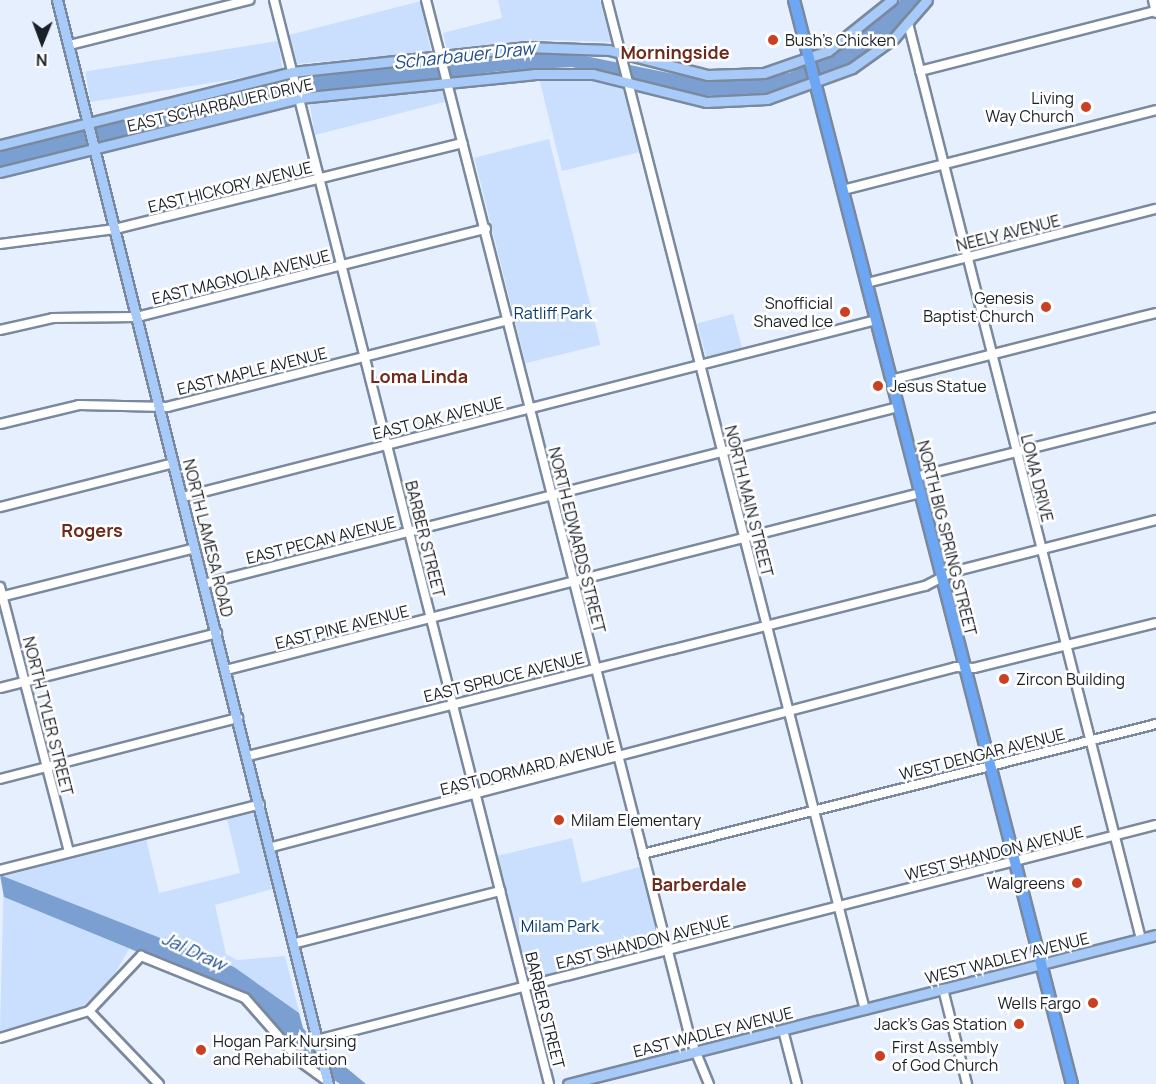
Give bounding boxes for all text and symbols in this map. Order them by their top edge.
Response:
north arrow [12,12,72,72]
place label: Bush's Chicken [785,30,896,50]
marker: Bush's Chicken [766,33,780,47]
water label: Scharbauer Draw [392,37,536,73]
district label: Morningside [620,41,730,63]
text: N [36,49,48,71]
street label: EAST SCHARBAUER DRIVE [125,74,315,136]
place label: Living Way Church [985,88,1074,126]
marker: Living Way Church [1079,100,1093,114]
street label: EAST HICKORY AVENUE [146,157,314,217]
street label: NEELY AVENUE [954,211,1062,255]
street label: EAST MAGNOLIA AVENUE [150,246,332,308]
place label: Genesis Baptist Church [923,288,1034,326]
place label: Snofficial Shaved Ice [754,293,833,331]
marker: Genesis Baptist Church [1039,300,1053,314]
park label: Ratliff Park [514,303,592,323]
marker: Snofficial Shaved Ice [838,305,852,319]
street label: EAST MAPLE AVENUE [175,343,329,399]
district label: Loma Linda [370,365,468,387]
place label: Jesus Statue [890,376,987,396]
marker: Jesus Statue [871,379,885,393]
street label: EAST OAK AVENUE [370,392,506,444]
street label: NORTH MAIN STREET [721,423,777,579]
street label: LOMA DRIVE [1017,432,1057,524]
street label: NORTH BIG SPRING STREET [913,438,981,638]
street label: NORTH EDWARDS STREET [545,445,609,635]
street label: NORTH LAMESA ROAD [179,457,237,619]
street label: BARBER STREET [401,479,449,599]
street label: EAST PECAN AVENUE [244,512,398,568]
district label: Rogers [61,519,123,541]
street label: EAST PINE AVENUE [273,601,411,653]
street label: NORTH TYLER STREET [19,635,77,797]
street label: EAST SPRUCE AVENUE [422,648,586,706]
place label: Zircon Building [1016,669,1125,689]
marker: Zircon Building [997,672,1011,686]
street label: WEST DENGAR AVENUE [897,724,1067,784]
street label: EAST DORMARD AVENUE [438,737,618,799]
place label: Milam Elementary [571,810,701,830]
marker: Milam Elementary [552,813,566,827]
street label: WEST SHANDON AVENUE [903,821,1085,885]
district label: Barberdale [651,873,747,895]
place label: Walgreens [987,873,1065,893]
marker: Walgreens [1070,876,1084,890]
street label: EAST SHANDON AVENUE [554,911,732,973]
park label: Milam Park [521,916,599,936]
water label: Jal Draw [159,927,229,975]
street label: WEST WADLEY AVENUE [922,928,1092,988]
street label: BARBER STREET [521,950,569,1070]
place label: Wells Fargo [998,993,1081,1013]
marker: Wells Fargo [1086,996,1100,1010]
street label: EAST WADLEY AVENUE [631,1003,795,1061]
place label: Jack's Gas Station [874,1014,1007,1034]
marker: Jack's Gas Station [1012,1017,1026,1031]
place label: Hogan Park Nursing and Rehabilitation [213,1031,357,1069]
place label: First Assembly of God Church [892,1037,999,1075]
marker: Hogan Park Nursing and Rehabilitation [194,1043,208,1057]
marker: First Assembly of God Church [873,1049,887,1063]

